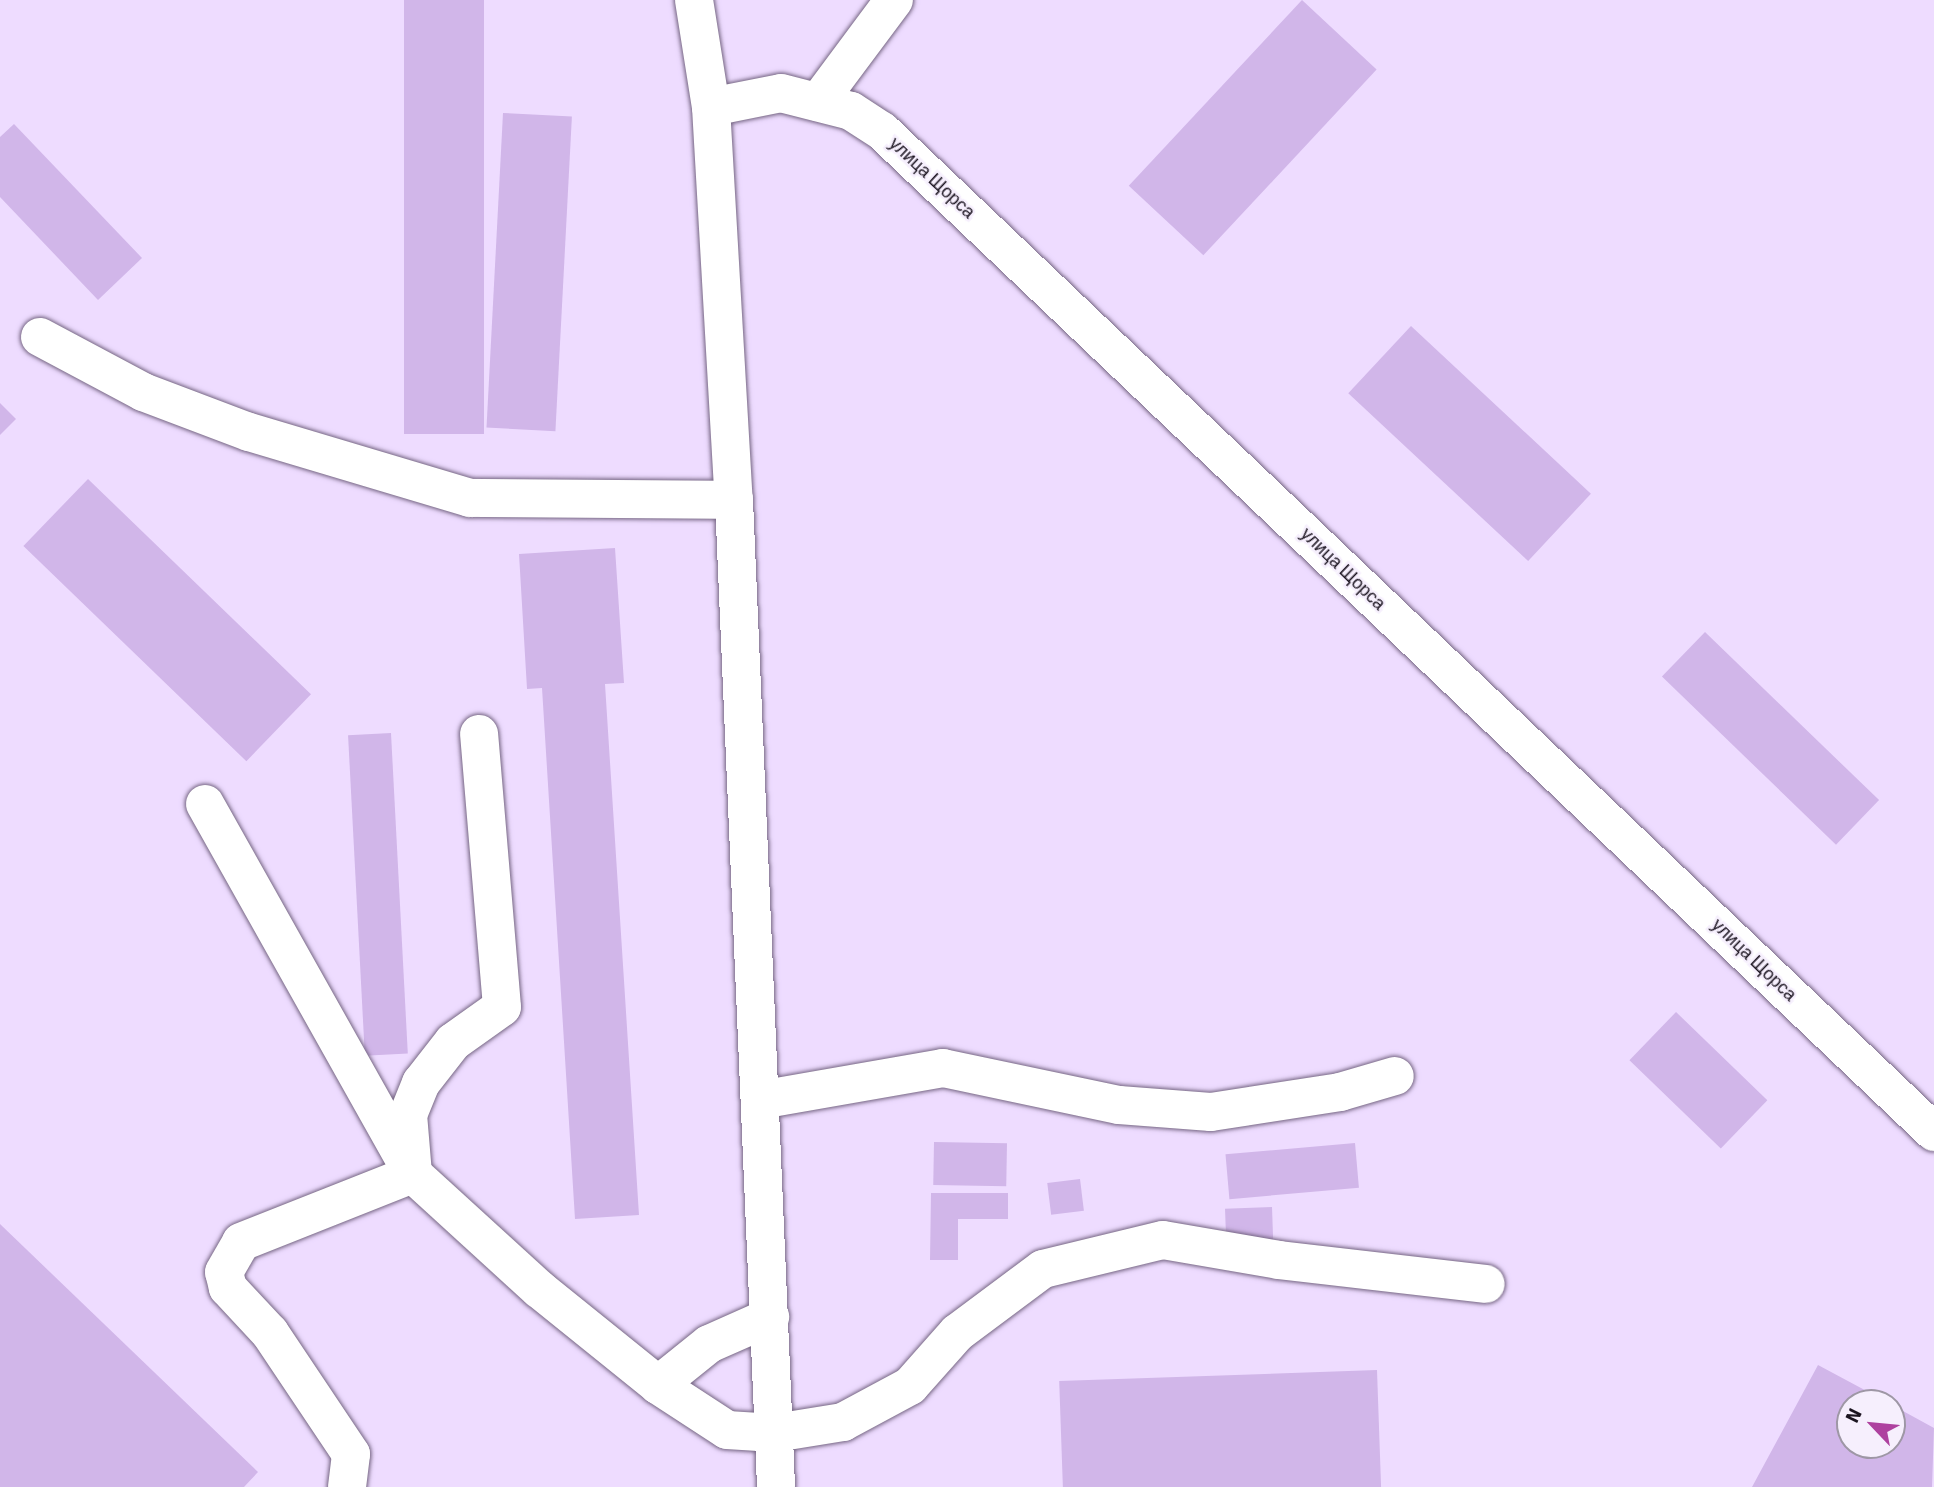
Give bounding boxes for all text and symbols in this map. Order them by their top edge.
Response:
street label: улица Щорса [885,133,979,223]
street label: улица Щорса [1296,523,1390,615]
street label: улица Щорса [1707,914,1801,1006]
north arrow [1836,1389,1906,1459]
text: N [1840,1404,1868,1427]

